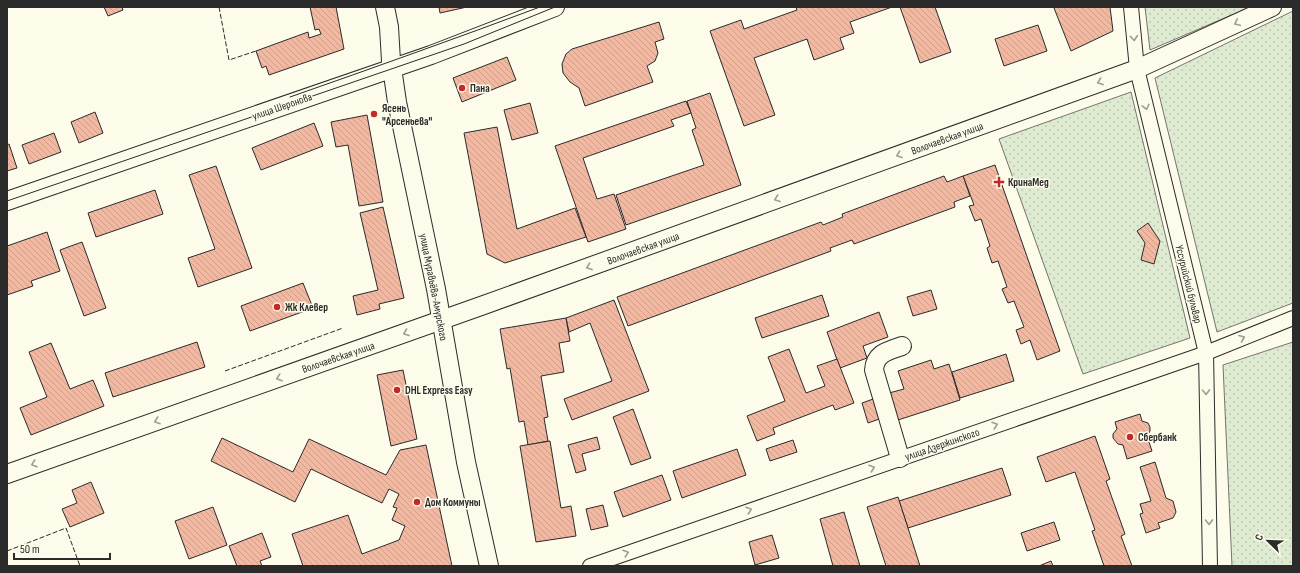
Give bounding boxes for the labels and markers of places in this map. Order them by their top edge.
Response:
place label: Пана [470,82,490,95]
marker: Пана [457,83,467,93]
place label: Ясень "Арсеньева" [382,102,433,128]
marker: Ясень "Арсеньева" [369,109,379,119]
marker: КринаМед [993,176,1005,188]
place label: КринаМед [1008,176,1049,189]
place label: Жк Клевер [285,301,328,314]
marker: Жк Клевер [272,302,282,312]
place label: DHL Express Easy [405,384,473,397]
marker: DHL Express Easy [392,385,402,395]
place label: Сбербанк [1138,431,1177,444]
marker: Сбербанк [1125,432,1135,442]
place label: Дом Коммуны [425,496,481,509]
marker: Дом Коммуны [412,497,422,507]

